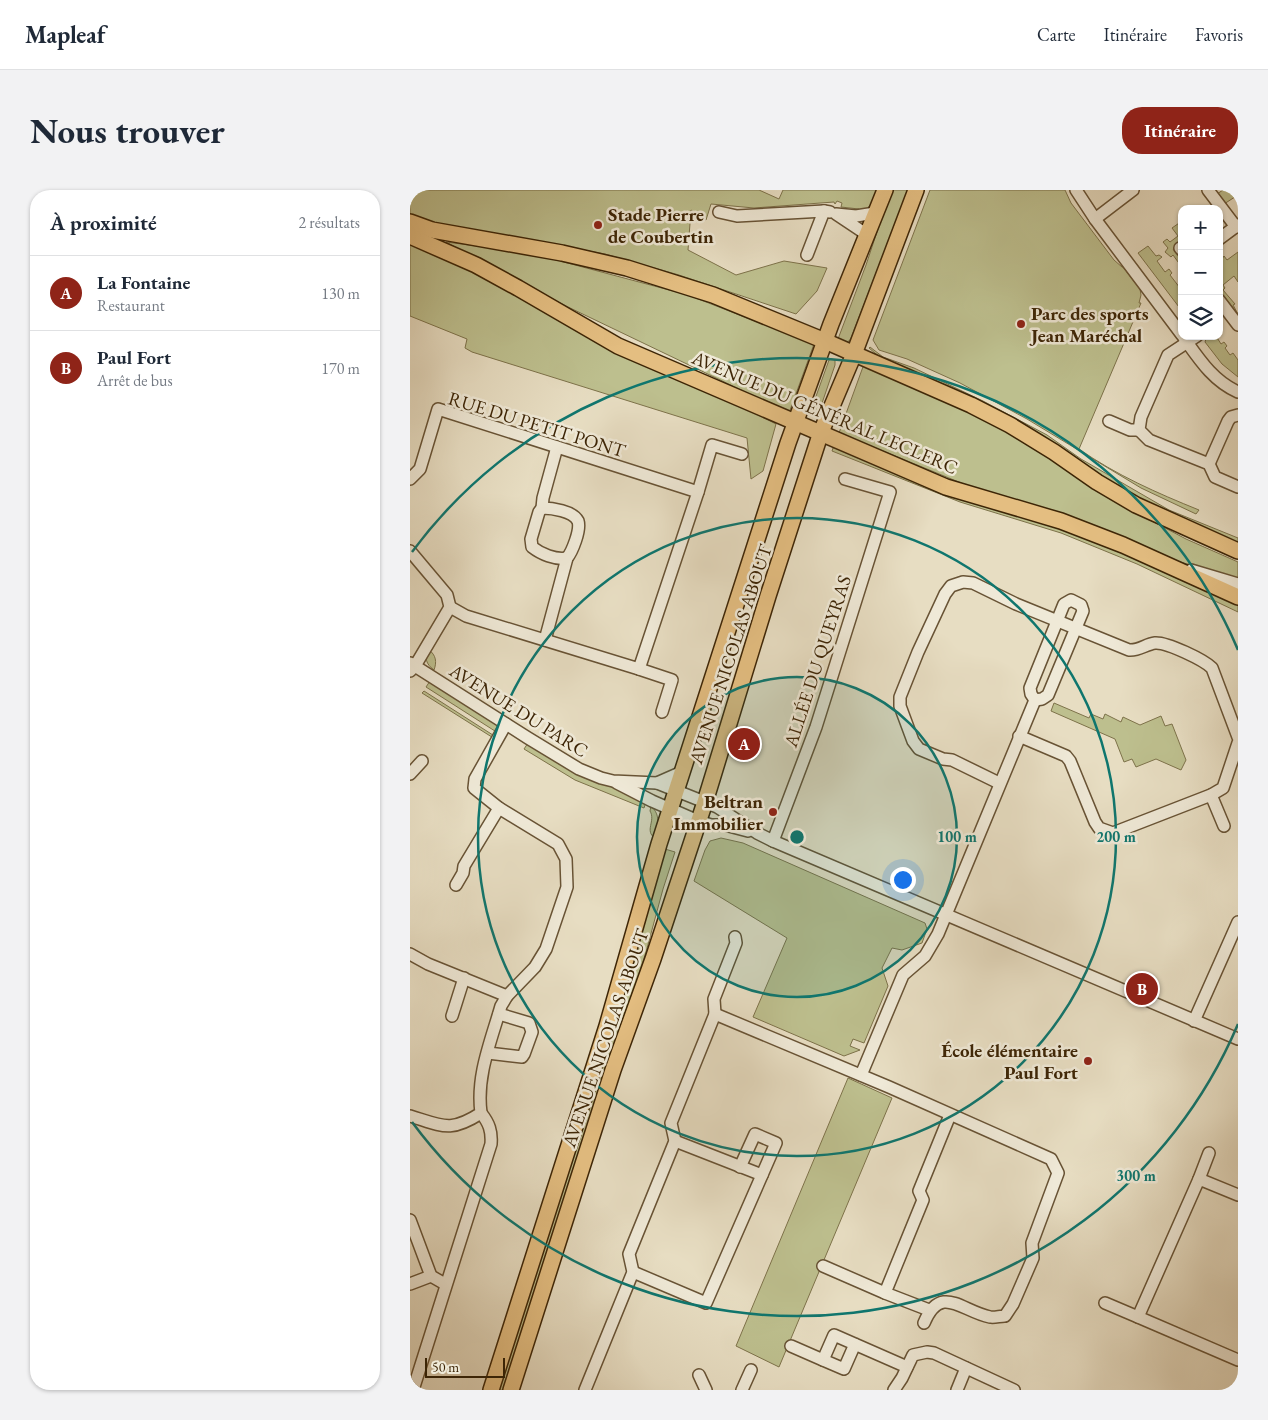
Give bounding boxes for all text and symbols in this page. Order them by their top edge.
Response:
text: Mapleaf [25,19,106,50]
text: Carte [1037,23,1076,46]
text: Itinéraire [1104,23,1167,46]
text: Favoris [1195,23,1243,46]
button: Itinéraire [1122,107,1238,154]
text: Nous trouver [30,108,225,153]
place label: Stade Pierre de Coubertin [608,202,714,249]
map controls [1178,205,1223,340]
button: + [1178,205,1223,250]
text: À proximité [50,209,157,236]
text: 2 résultats [298,212,360,233]
marker: Stade Pierre de Coubertin [592,219,604,231]
button: − [1178,250,1223,295]
text: La Fontaine [97,270,191,295]
text: A [60,283,72,304]
text: 130 m [321,283,360,304]
text: Restaurant [97,295,165,316]
button: layers [1178,295,1223,340]
place label: Parc des sports Jean Maréchal [1029,301,1149,348]
marker: Parc des sports Jean Maréchal [1015,318,1027,330]
text: Paul Fort [97,345,171,370]
street label: AVENUE DU GÉNÉRAL LECLERC [687,345,962,480]
text: B [61,358,71,379]
text: 170 m [321,358,360,379]
text: Arrêt de bus [97,370,173,391]
street label: RUE DU PETIT PONT [445,386,629,463]
street label: AVENUE NICOLAS ABOUT [684,541,776,767]
street label: ALLÉE DU QUEYRAS [778,572,857,751]
street label: AVENUE DU PARC [444,657,593,763]
pin: A [728,725,760,763]
place label: Beltran Immobilier [674,789,763,836]
marker: Beltran Immobilier [767,806,779,818]
text: 100 m [937,827,977,846]
text: 200 m [1096,827,1136,846]
centre of rings [788,828,806,846]
your location [890,867,916,893]
street label: AVENUE NICOLAS ABOUT [556,925,655,1152]
pin: B [1126,970,1158,1008]
place label: École élémentaire Paul Fort [941,1038,1078,1085]
marker: École élémentaire Paul Fort [1082,1055,1094,1067]
text: 300 m [1116,1166,1156,1185]
scale bar [425,1355,505,1378]
text: 50 m [432,1358,459,1376]

